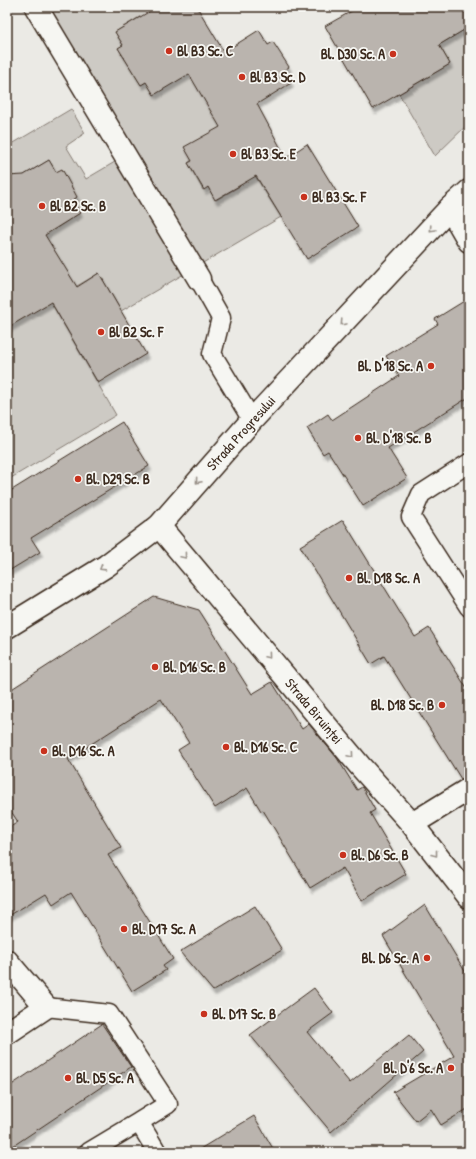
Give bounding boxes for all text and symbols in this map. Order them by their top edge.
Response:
place label: Bl B3 Sc. C [177,41,234,60]
place label: Bl. D30 Sc. A [321,44,385,63]
marker: Bl B3 Sc. C [164,46,174,56]
marker: Bl. D30 Sc. A [388,49,398,59]
place label: Bl B3 Sc. D [250,67,306,86]
marker: Bl B3 Sc. D [237,72,247,82]
place label: Bl B3 Sc. E [241,144,297,163]
marker: Bl B3 Sc. E [228,149,238,159]
place label: Bl B3 Sc. F [312,187,367,206]
marker: Bl B3 Sc. F [299,192,309,202]
place label: Bl B2 Sc. B [50,196,106,215]
marker: Bl B2 Sc. B [37,201,47,211]
one-way arrow [429,224,436,232]
one-way arrow [340,319,347,326]
place label: Bl B2 Sc. F [109,322,164,341]
marker: Bl B2 Sc. F [96,327,106,337]
place label: Bl. D'18 Sc. A [358,356,423,375]
marker: Bl. D'18 Sc. A [426,361,436,371]
street label: Strada Progresului [202,391,280,475]
place label: Bl. D'18 Sc. B [366,428,432,447]
marker: Bl. D'18 Sc. B [353,433,363,443]
place label: Bl. D29 Sc. B [86,469,150,488]
marker: Bl. D29 Sc. B [73,474,83,484]
one-way arrow [196,477,203,484]
one-way arrow [180,551,187,559]
one-way arrow [99,563,106,571]
place label: Bl. D18 Sc. A [357,568,420,587]
marker: Bl. D18 Sc. A [344,573,354,583]
one-way arrow [263,651,270,658]
place label: Bl. D16 Sc. B [163,657,226,676]
marker: Bl. D16 Sc. B [150,662,160,672]
street label: Strada Biruinței [281,674,348,748]
place label: Bl. D18 Sc. B [371,695,434,714]
marker: Bl. D18 Sc. B [437,700,447,710]
place label: Bl. D16 Sc. C [234,737,298,756]
place label: Bl. D16 Sc. A [52,741,115,760]
marker: Bl. D16 Sc. C [221,742,231,752]
marker: Bl. D16 Sc. A [39,746,49,756]
one-way arrow [346,751,353,758]
place label: Bl. D6 Sc. B [351,845,409,864]
marker: Bl. D6 Sc. B [338,850,348,860]
one-way arrow [431,850,438,857]
place label: Bl. D17 Sc. A [132,919,196,938]
marker: Bl. D17 Sc. A [119,924,129,934]
place label: Bl. D6 Sc. A [362,948,419,967]
marker: Bl. D6 Sc. A [422,953,432,963]
place label: Bl. D17 Sc. B [212,1004,276,1023]
marker: Bl. D17 Sc. B [199,1009,209,1019]
place label: Bl. D'6 Sc. A [383,1058,443,1077]
marker: Bl. D'6 Sc. A [446,1063,456,1073]
place label: Bl. D5 Sc. A [76,1068,134,1087]
marker: Bl. D5 Sc. A [63,1073,73,1083]

